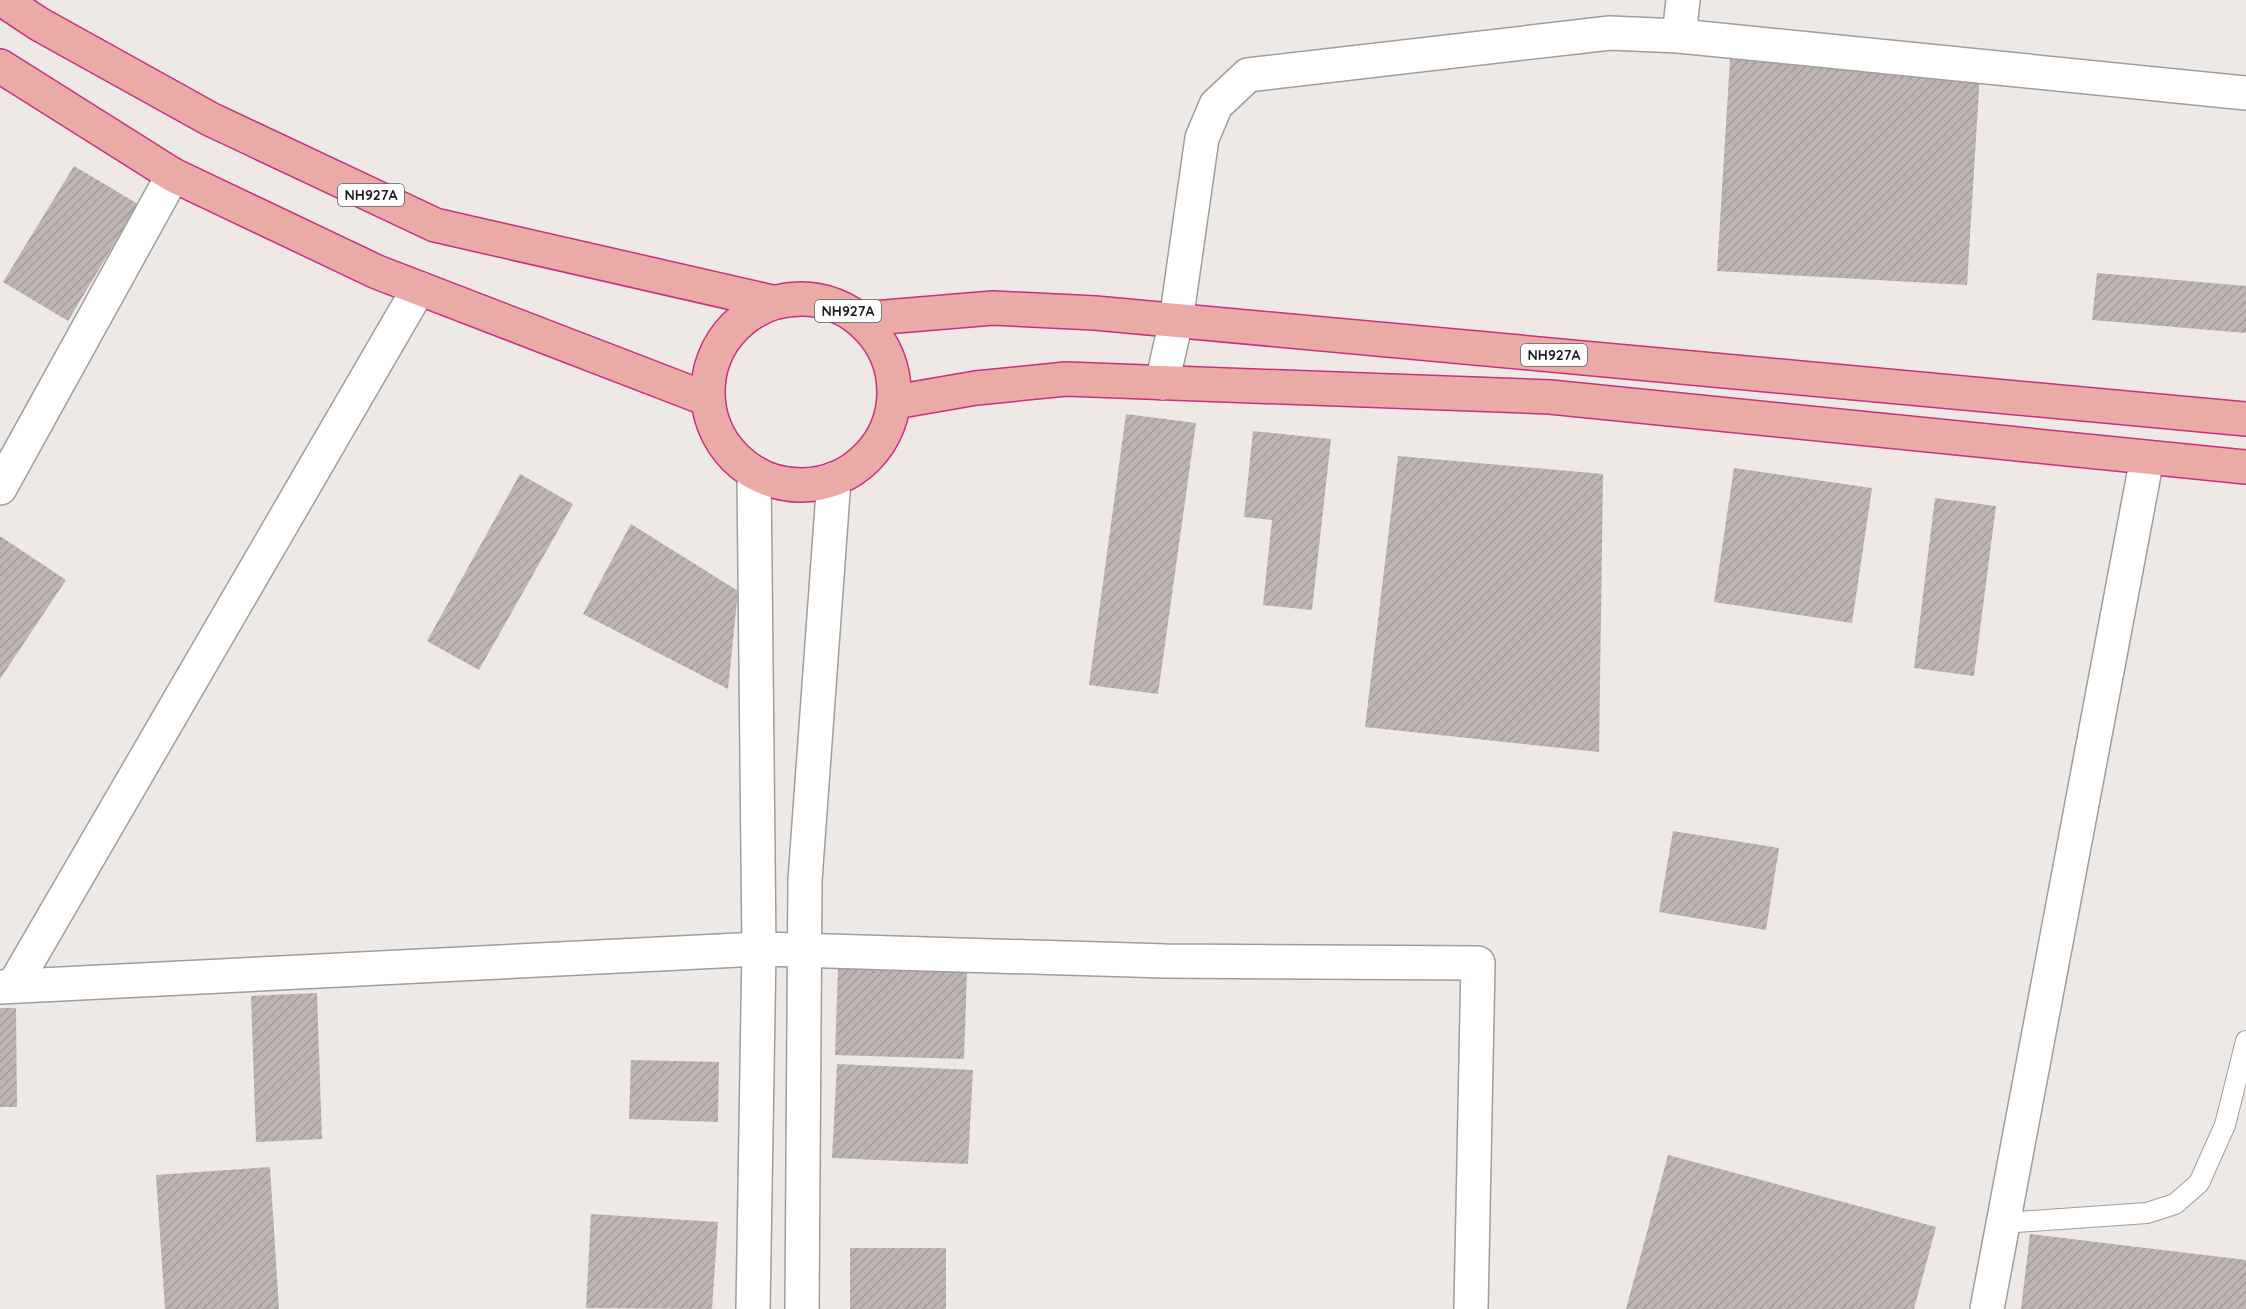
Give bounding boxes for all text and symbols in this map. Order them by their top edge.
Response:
road number: NH927A [338,184,404,206]
road number: NH927A [815,300,881,322]
road number: NH927A [1521,344,1587,366]

